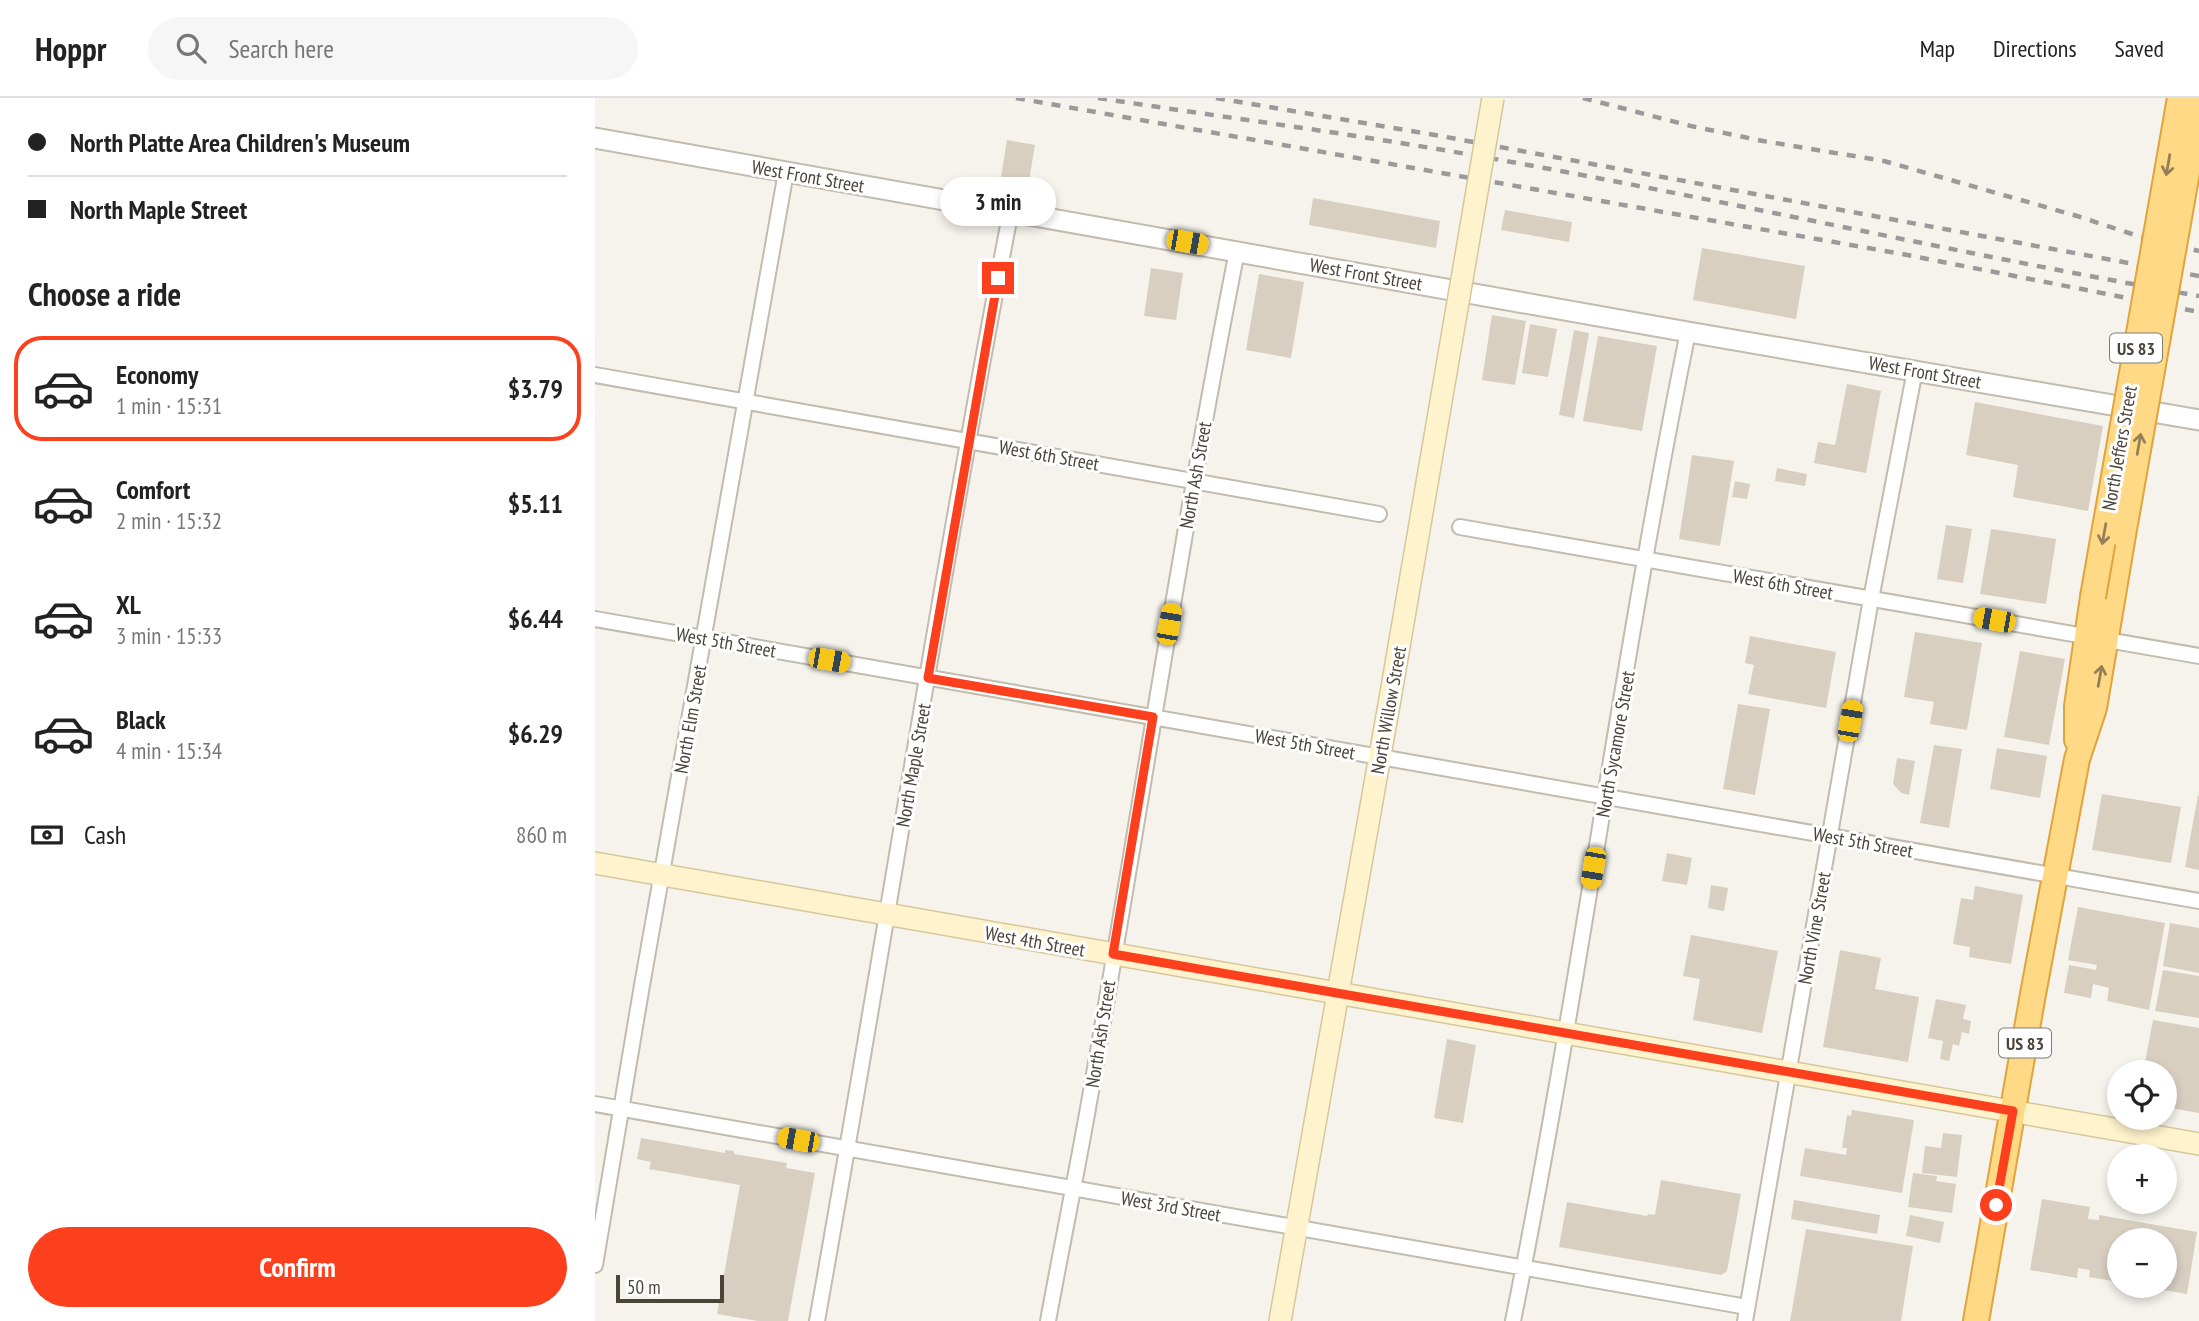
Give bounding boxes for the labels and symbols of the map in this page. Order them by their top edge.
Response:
one-way arrow [2161,153,2174,176]
street label: West Front Street [750,154,867,198]
callout: 3 min [940,176,1056,226]
car [1165,228,1210,256]
street label: West Front Street [1308,252,1425,296]
route end [982,262,1014,294]
road number: US 83 [2110,334,2162,362]
street label: West Front Street [1867,350,1984,394]
street label: North Jeffers Street [2096,383,2142,512]
street label: North Ash Street [1174,419,1216,530]
one-way arrow [2133,433,2146,456]
street label: West 6th Street [997,434,1102,476]
one-way arrow [2097,522,2110,545]
street label: West 6th Street [1731,563,1836,605]
car [1156,601,1183,647]
car [1972,606,2017,634]
street label: West 5th Street [674,621,779,663]
street label: North Willow Street [1365,643,1411,776]
car [807,646,852,674]
street label: North Elm Street [669,662,712,775]
one-way arrow [2094,665,2107,687]
street label: North Sycamore Street [1590,668,1640,819]
car [1837,698,1864,744]
street label: North Maple Street [890,700,936,829]
street label: West 5th Street [1253,723,1358,765]
street label: West 5th Street [1811,821,1916,863]
car [1580,845,1607,891]
street label: North Vine Street [1792,869,1836,986]
street label: West 4th Street [983,920,1088,962]
street label: North Ash Street [1080,978,1120,1089]
road number: US 83 [1999,1028,2051,1058]
car [776,1126,821,1154]
street label: West 3rd Street [1119,1185,1224,1227]
route start [1980,1189,2012,1221]
scale bar [616,1272,725,1304]

